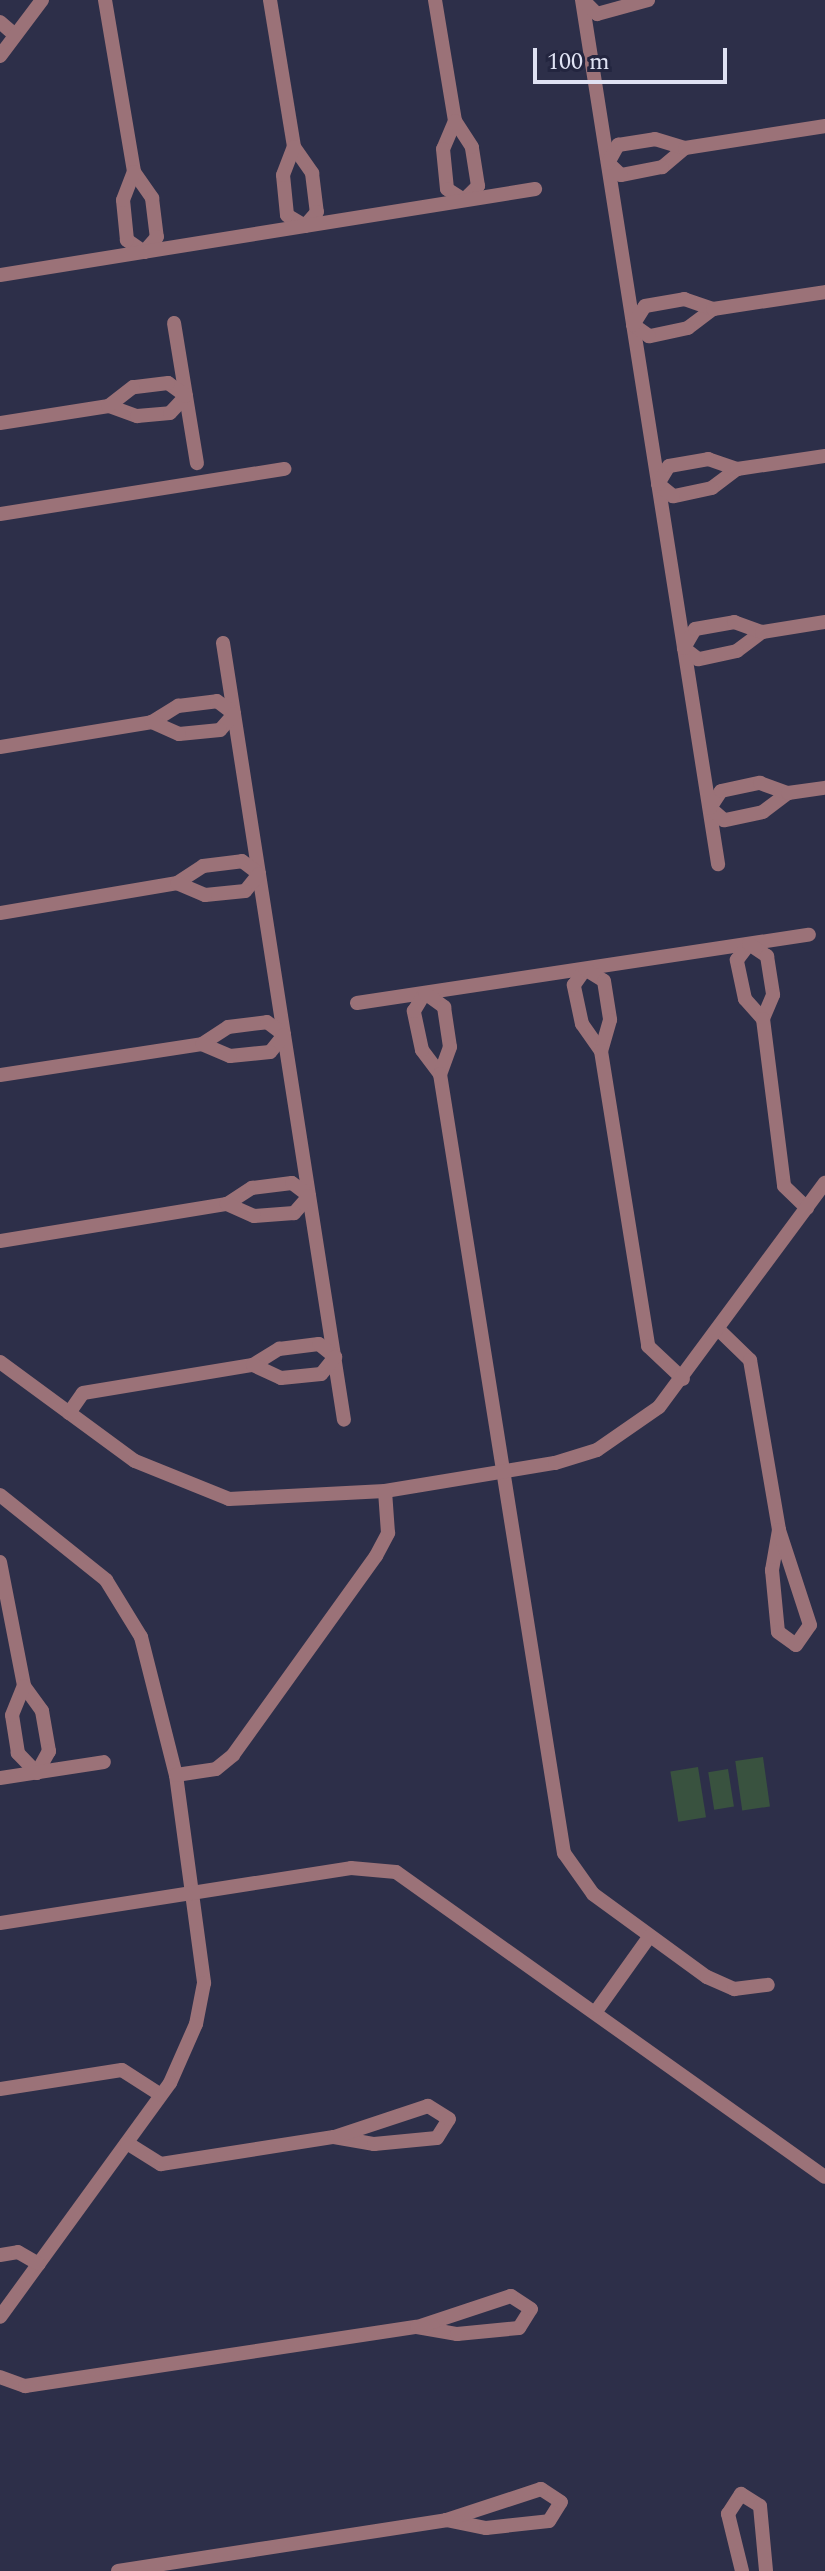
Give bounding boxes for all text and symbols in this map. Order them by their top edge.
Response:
scale bar [537,32,731,82]
text: 100 m [547,44,610,80]

